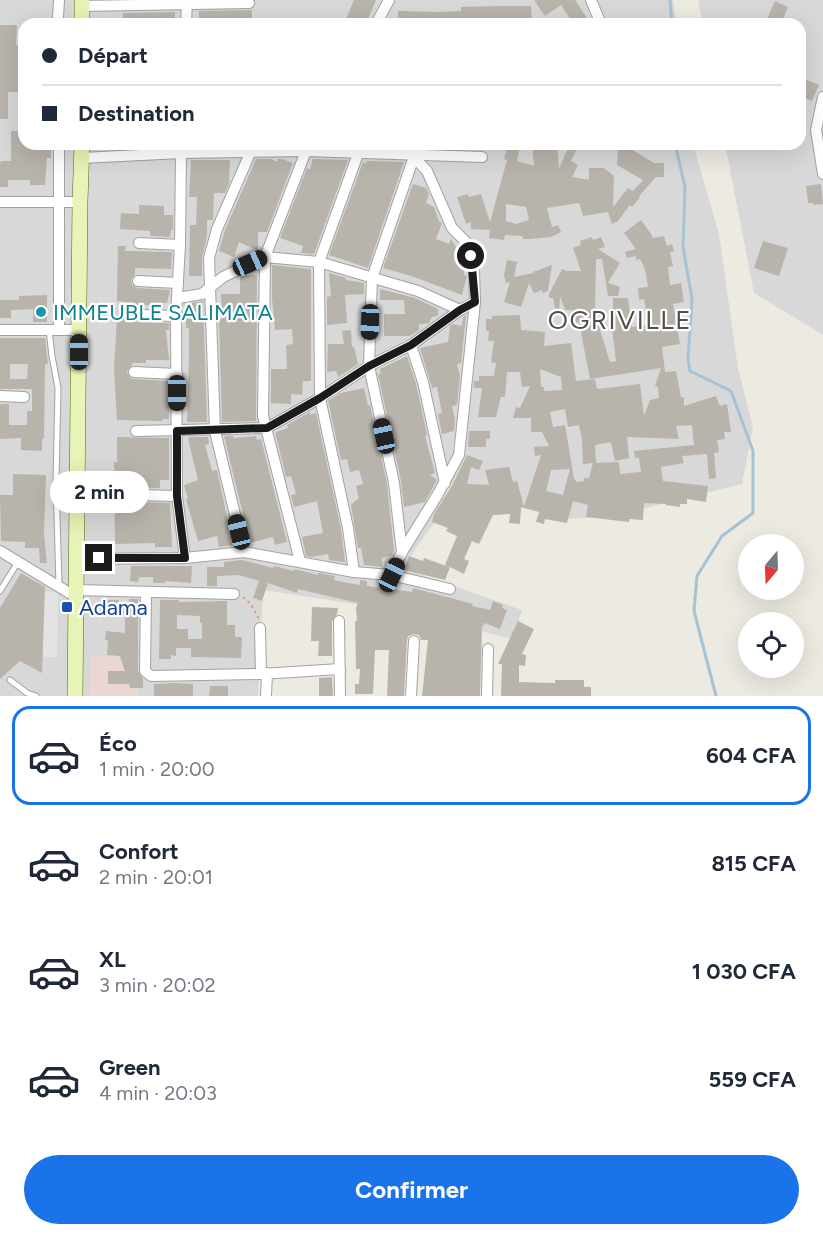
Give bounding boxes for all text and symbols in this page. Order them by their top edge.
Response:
text: Départ [78,42,148,69]
text: Destination [78,100,195,127]
route start [457,242,484,269]
car [230,247,270,279]
place label: IMMEUBLE SALIMATA [53,299,273,326]
car [360,304,380,340]
district label: OGRIVILLE [548,304,692,336]
marker: IMMEUBLE SALIMATA [34,305,48,319]
car [70,334,88,370]
car [168,375,186,411]
car [371,417,397,455]
callout: 2 min [50,471,148,513]
text: 2 min [74,480,125,504]
car [226,512,252,552]
north arrow [738,534,804,600]
map controls [738,534,804,678]
route end [85,544,112,571]
car [376,555,408,595]
place label: Adama [79,594,148,621]
marker: Adama [60,600,74,614]
button: locate [738,612,804,678]
icon: car [27,729,81,783]
text: Éco [99,730,137,757]
text: 604 CFA [706,742,796,769]
text: 1 min · 20:00 [99,757,215,781]
icon: car [27,837,81,891]
text: Confort [99,838,179,865]
text: 815 CFA [711,850,796,877]
text: 2 min · 20:01 [99,865,213,889]
icon: car [27,945,81,999]
text: XL [99,946,126,973]
text: 1 030 CFA [692,958,796,985]
text: 3 min · 20:02 [99,973,216,997]
icon: car [27,1053,81,1107]
text: Green [99,1054,161,1081]
text: 559 CFA [709,1066,796,1093]
text: 4 min · 20:03 [99,1081,217,1105]
button: Confirmer [24,1155,799,1224]

